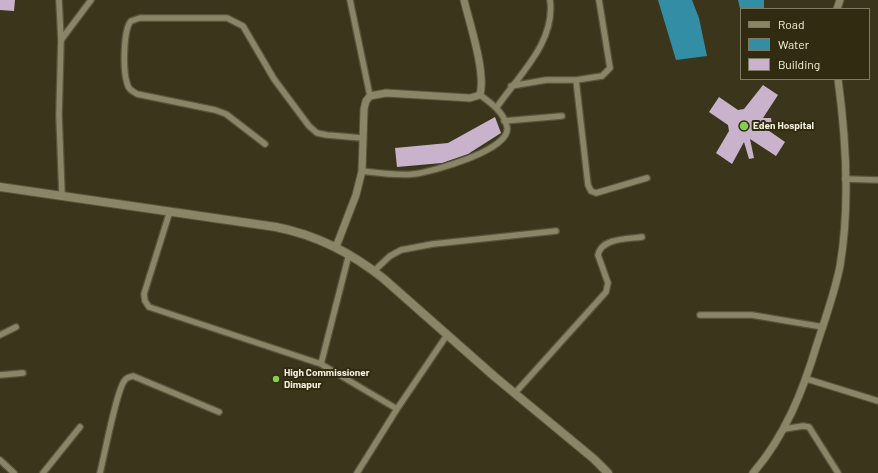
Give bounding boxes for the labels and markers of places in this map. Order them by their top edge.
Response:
marker: Eden Hospital [738,120,750,132]
place label: Eden Hospital [753,120,814,132]
place label: High Commissioner Dimapur [284,367,370,390]
marker: High Commissioner Dimapur [271,374,281,384]

